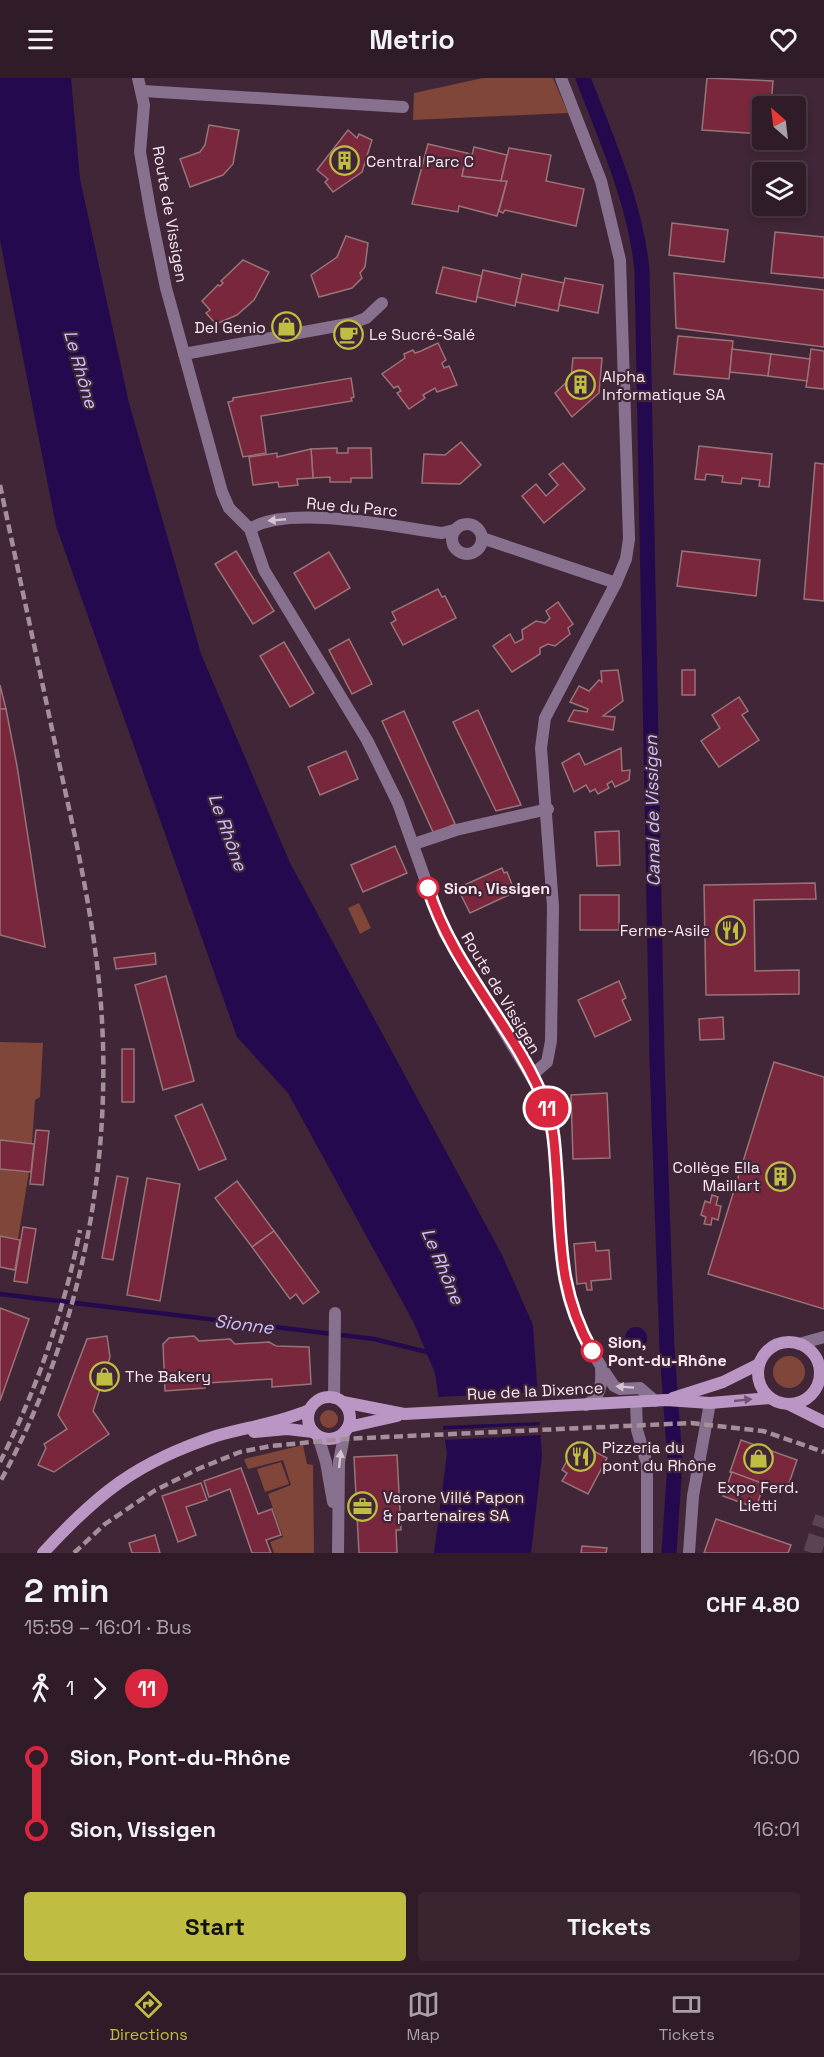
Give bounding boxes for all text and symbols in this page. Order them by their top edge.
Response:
text: Metrio [369,22,455,57]
icon: menu [24,23,57,56]
icon: heart [767,23,800,56]
north arrow [752,96,806,150]
map controls [752,96,806,216]
street label: Route de Vissigen [148,144,192,284]
building icon: Central Parc C [329,145,361,177]
place label: Central Parc C [366,151,474,172]
button: layers [752,162,806,216]
shop icon: Del Genio [271,311,303,343]
place label: Del Genio [194,317,266,338]
cafe icon: Le Sucré-Salé [332,318,364,350]
place label: Le Sucré-Salé [369,324,475,345]
water label: Le Rhône [59,327,103,412]
place label: Alpha Informatique SA [602,366,725,405]
building icon: Alpha Informatique SA [565,369,597,401]
street label: Rue du Parc [305,493,399,521]
one-way arrow [267,515,286,525]
water label: Canal de Vissigen [639,734,665,887]
water label: Le Rhône [203,790,253,875]
marker: Sion, Vissigen [417,877,439,899]
place label: Sion, Vissigen [444,878,550,899]
restaurant icon: Ferme-Asile [715,914,747,946]
place label: Ferme-Asile [620,920,710,941]
street label: Route de Vissigen [456,928,546,1058]
line badge: 11 [520,1088,574,1128]
text: 11 [538,1095,556,1122]
place label: Collège Ella Maillart [673,1157,760,1196]
building icon: Collège Ella Maillart [765,1160,797,1192]
water label: Le Rhône [417,1225,470,1309]
water label: Sionne [213,1309,276,1339]
place label: Sion, Pont-du-Rhône [608,1332,727,1371]
marker: Sion, Pont-du-Rhône [581,1340,603,1362]
shop icon: The Bakery [88,1360,120,1392]
place label: The Bakery [125,1366,211,1387]
street label: Rue de la Dixence [466,1377,604,1405]
one-way arrow [615,1383,634,1392]
one-way arrow [733,1395,752,1405]
place label: Pizzeria du pont du Rhône [602,1437,717,1476]
restaurant icon: Pizzeria du pont du Rhône [565,1440,597,1472]
shop icon: Expo Ferd. Lietti [742,1443,774,1475]
one-way arrow [335,1450,345,1469]
place label: Expo Ferd. Lietti [718,1477,798,1516]
place label: Varone Villé Papon & partenaires SA [383,1487,524,1526]
office icon: Varone Villé Papon & partenaires SA [346,1490,378,1522]
text: 2 min [24,1570,109,1612]
text: CHF 4.80 [706,1590,800,1618]
text: 15:59 – 16:01 · Bus [24,1614,192,1640]
icon: walk [24,1672,57,1705]
icon: forward [83,1672,116,1705]
text: 1 [66,1675,74,1701]
text: 11 [137,1675,156,1702]
text: Sion, Pont-du-Rhône [70,1743,291,1771]
text: 16:00 [749,1744,800,1770]
text: Sion, Vissigen [70,1815,216,1843]
text: 16:01 [753,1816,800,1842]
button: Start [24,1892,406,1961]
button: Tickets [418,1892,800,1961]
tab: Directions [109,1988,188,2045]
tab: Map [407,1988,440,2045]
tab: Tickets [659,1988,715,2045]

